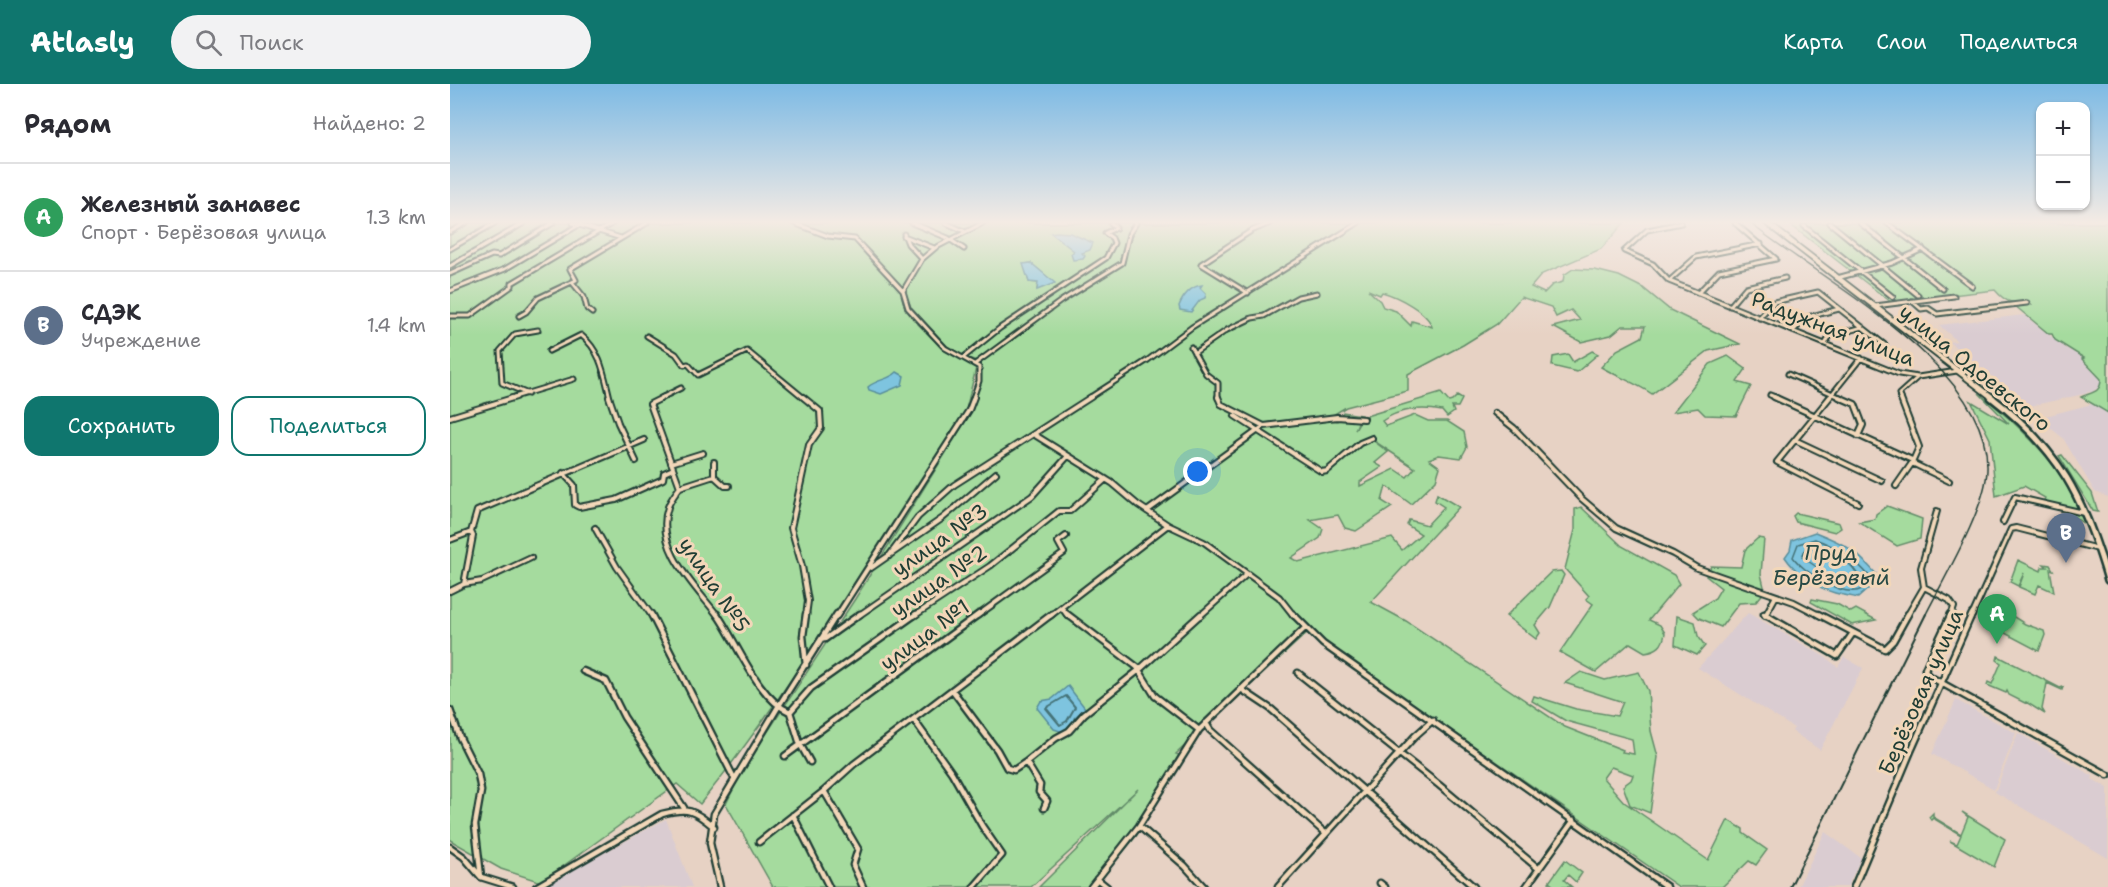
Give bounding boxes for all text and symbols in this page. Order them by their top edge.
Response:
search box [171,15,591,69]
text: Atlasly [30,23,135,61]
icon: search [192,26,225,59]
text: Поиск [240,28,304,57]
text: Карта [1783,28,1843,56]
text: Слои [1876,28,1927,56]
text: Поделиться [1960,28,2078,56]
map controls [2036,102,2090,210]
button: + [2036,102,2090,156]
text: Рядом [24,106,111,141]
text: Найдено: 2 [313,110,426,136]
button: − [2036,156,2090,210]
text: Железный занавес [81,190,301,219]
text: A [36,204,51,230]
text: 1.3 km [366,204,426,230]
text: Спорт · Берёзовая улица [81,219,326,245]
street label: Радужная улица [1747,285,1919,373]
text: СДЭК [81,298,141,327]
street label: улица Одоевского [1893,298,2057,438]
text: B [37,312,50,338]
text: 1.4 km [367,312,426,338]
text: Учреждение [81,327,201,353]
button: Сохранить [24,396,219,456]
button: Поделиться [231,396,426,456]
your location [1183,457,1212,486]
street label: улица №3 [887,497,993,583]
pin: B [2046,514,2086,563]
street label: улица №5 [672,532,756,638]
street label: улица №2 [885,538,993,624]
water label: Пруд Берёзовый [1772,538,1890,592]
street label: улица №1 [874,593,976,677]
pin: A [1978,594,2016,644]
street label: Берёзовая улица [1872,605,1970,779]

